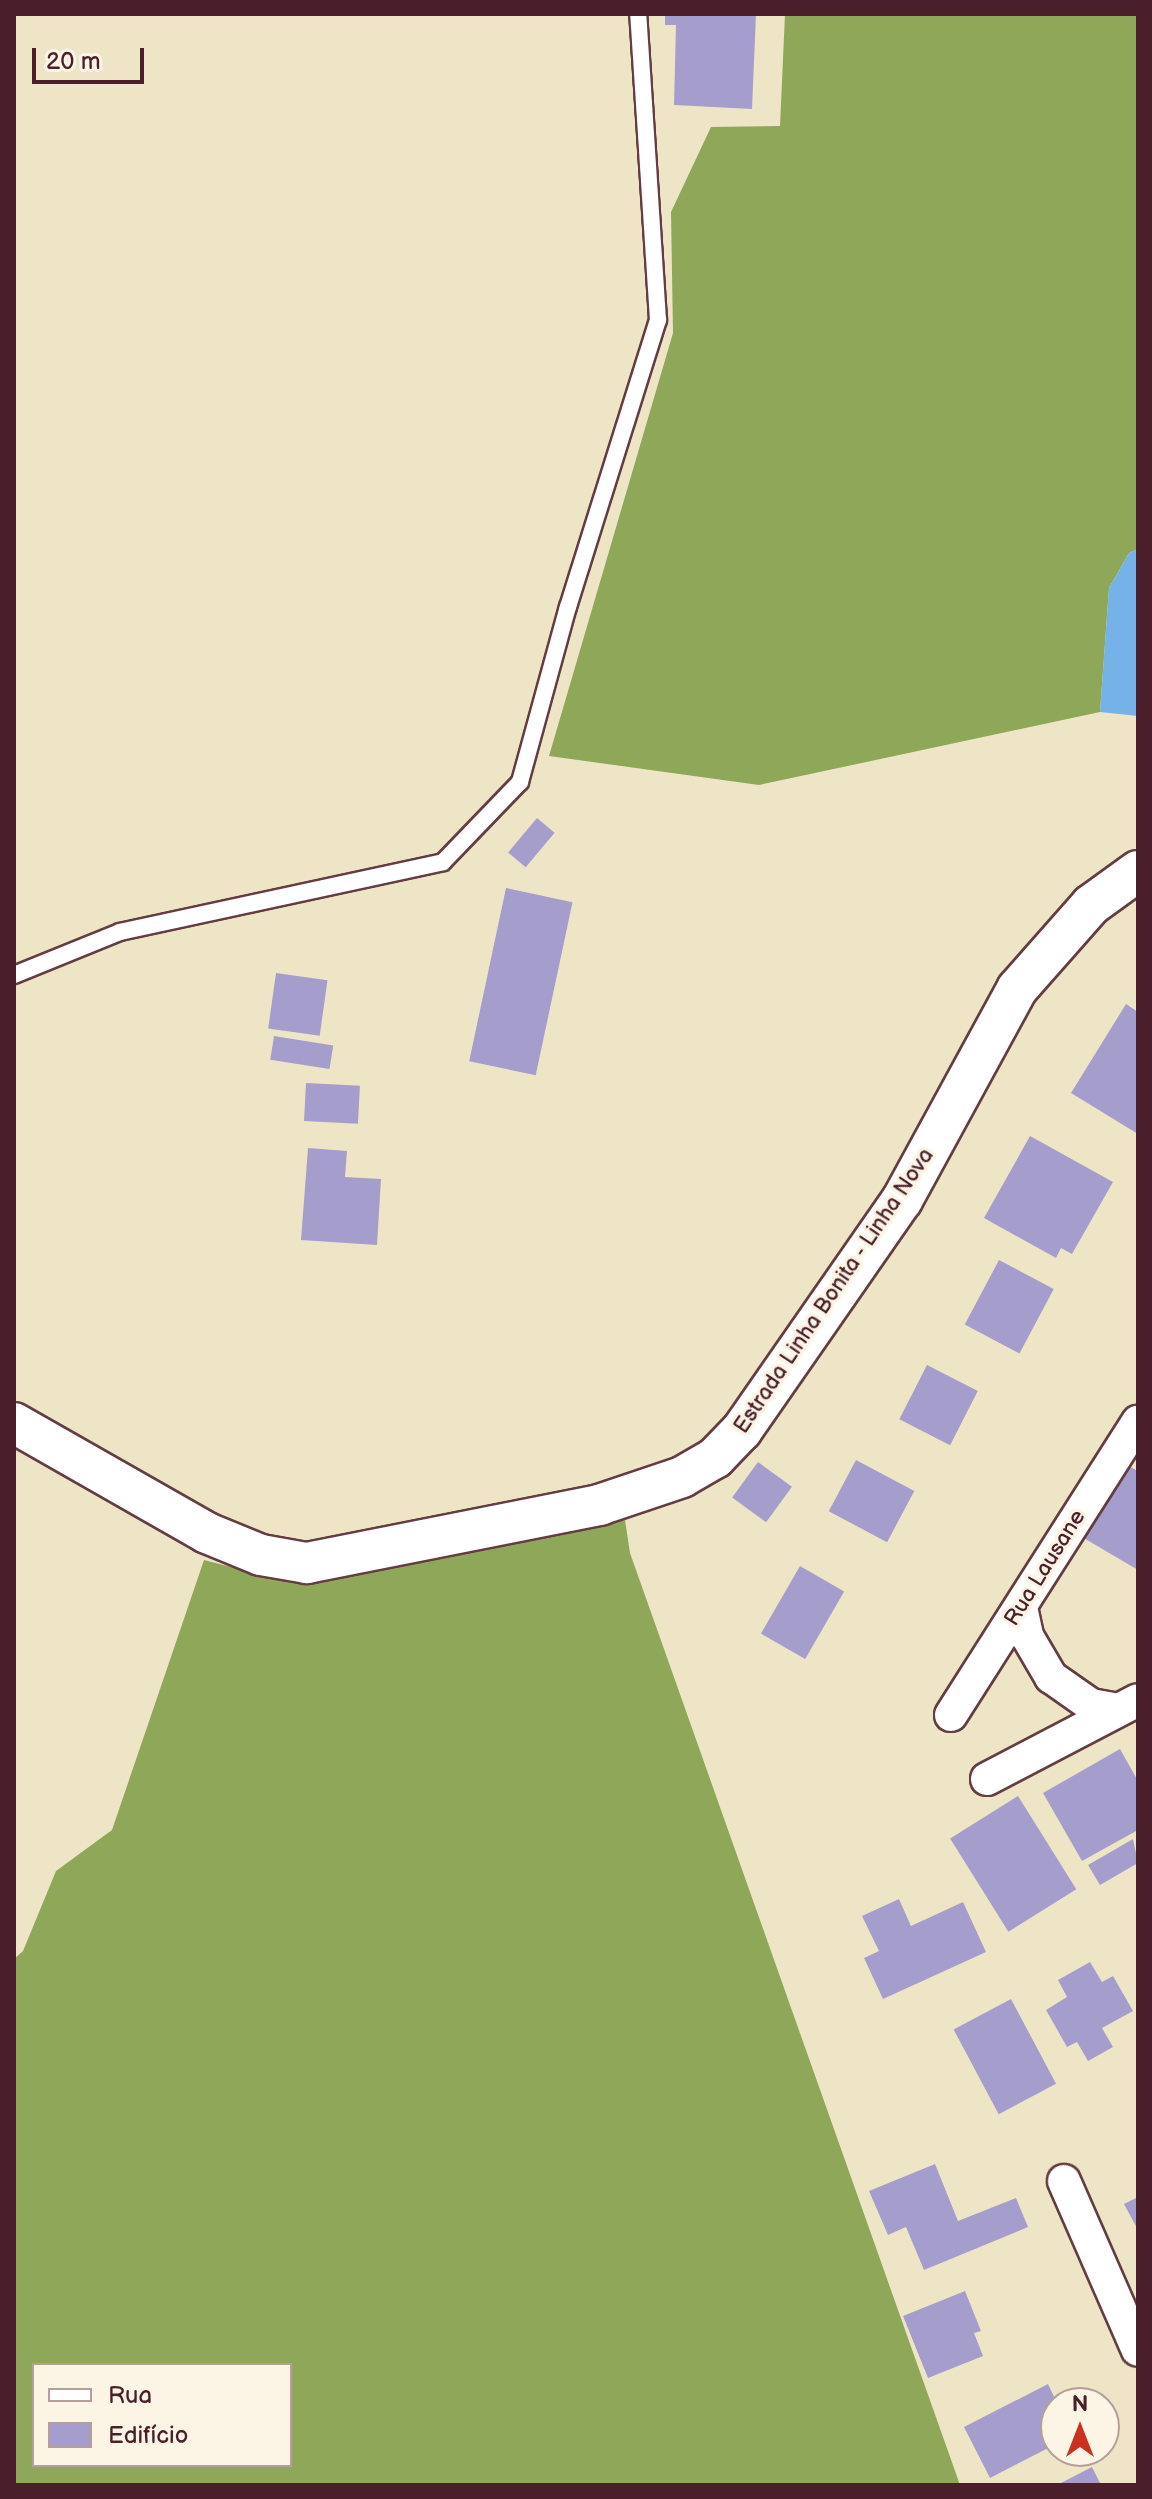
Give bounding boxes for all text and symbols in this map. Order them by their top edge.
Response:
scale bar [36,32,148,82]
text: 20 m [46,47,101,76]
street label: Estrada Linha Bonita - Linha Nova [728,1143,940,1439]
street label: Rua Lausane [999,1505,1091,1631]
legend [32,2363,292,2467]
text: Rua [108,2381,152,2410]
north arrow [1040,2387,1120,2467]
text: N [1072,2391,1088,2418]
text: Edifício [108,2421,188,2450]

